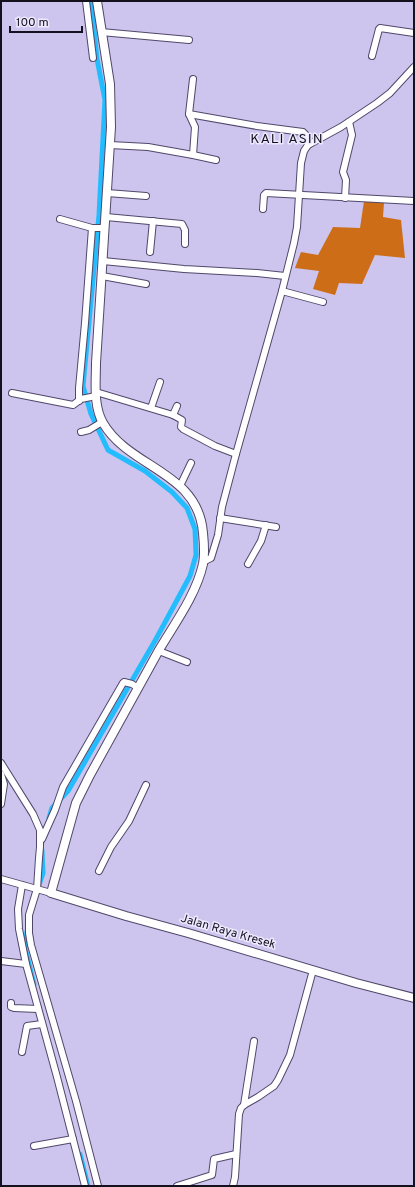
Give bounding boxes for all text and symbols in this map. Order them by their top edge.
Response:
scale bar [10,8,82,34]
text: 100 m [16,15,49,31]
district label: KALI ASIN [250,131,324,148]
street label: Jalan Raya Kresek [178,911,278,953]

